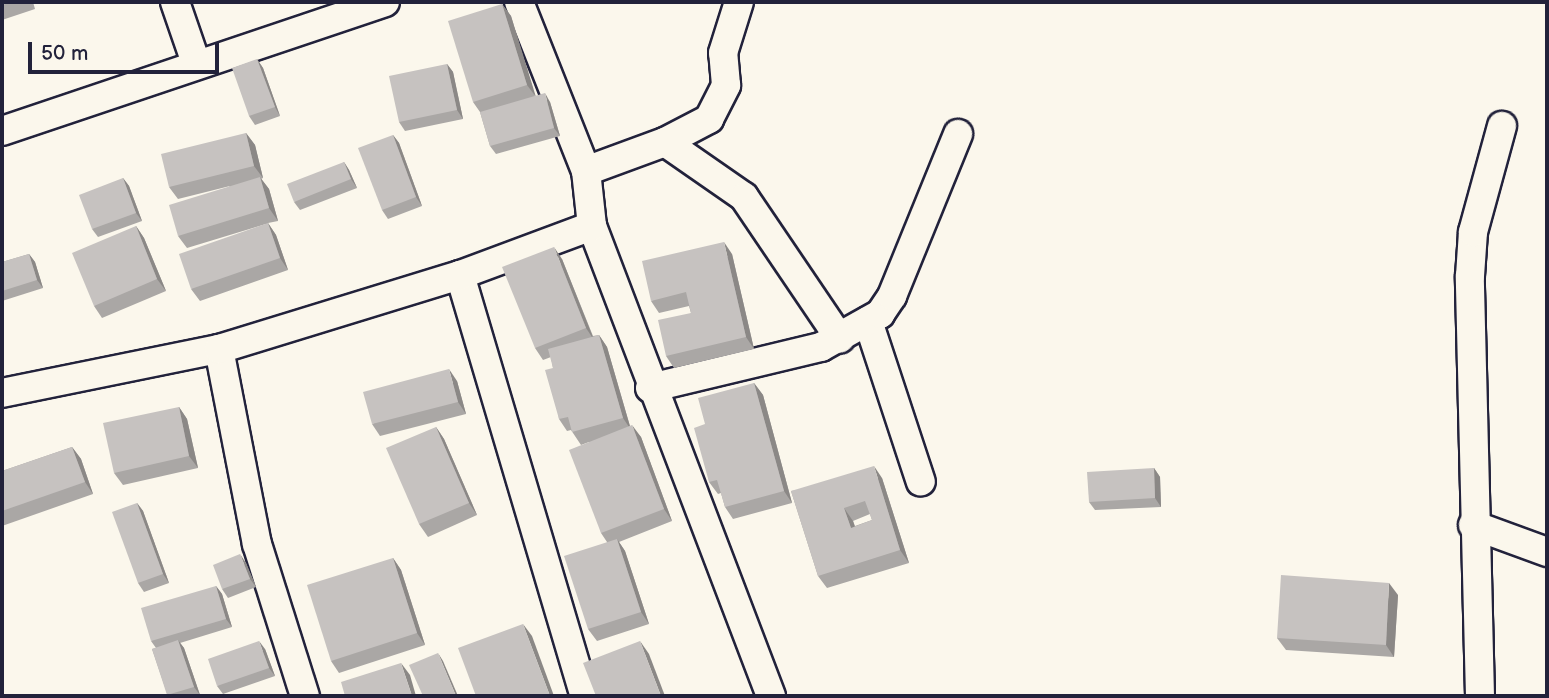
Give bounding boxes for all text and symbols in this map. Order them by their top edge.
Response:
scale bar [32,28,222,72]
text: 50 m [41,41,88,66]

